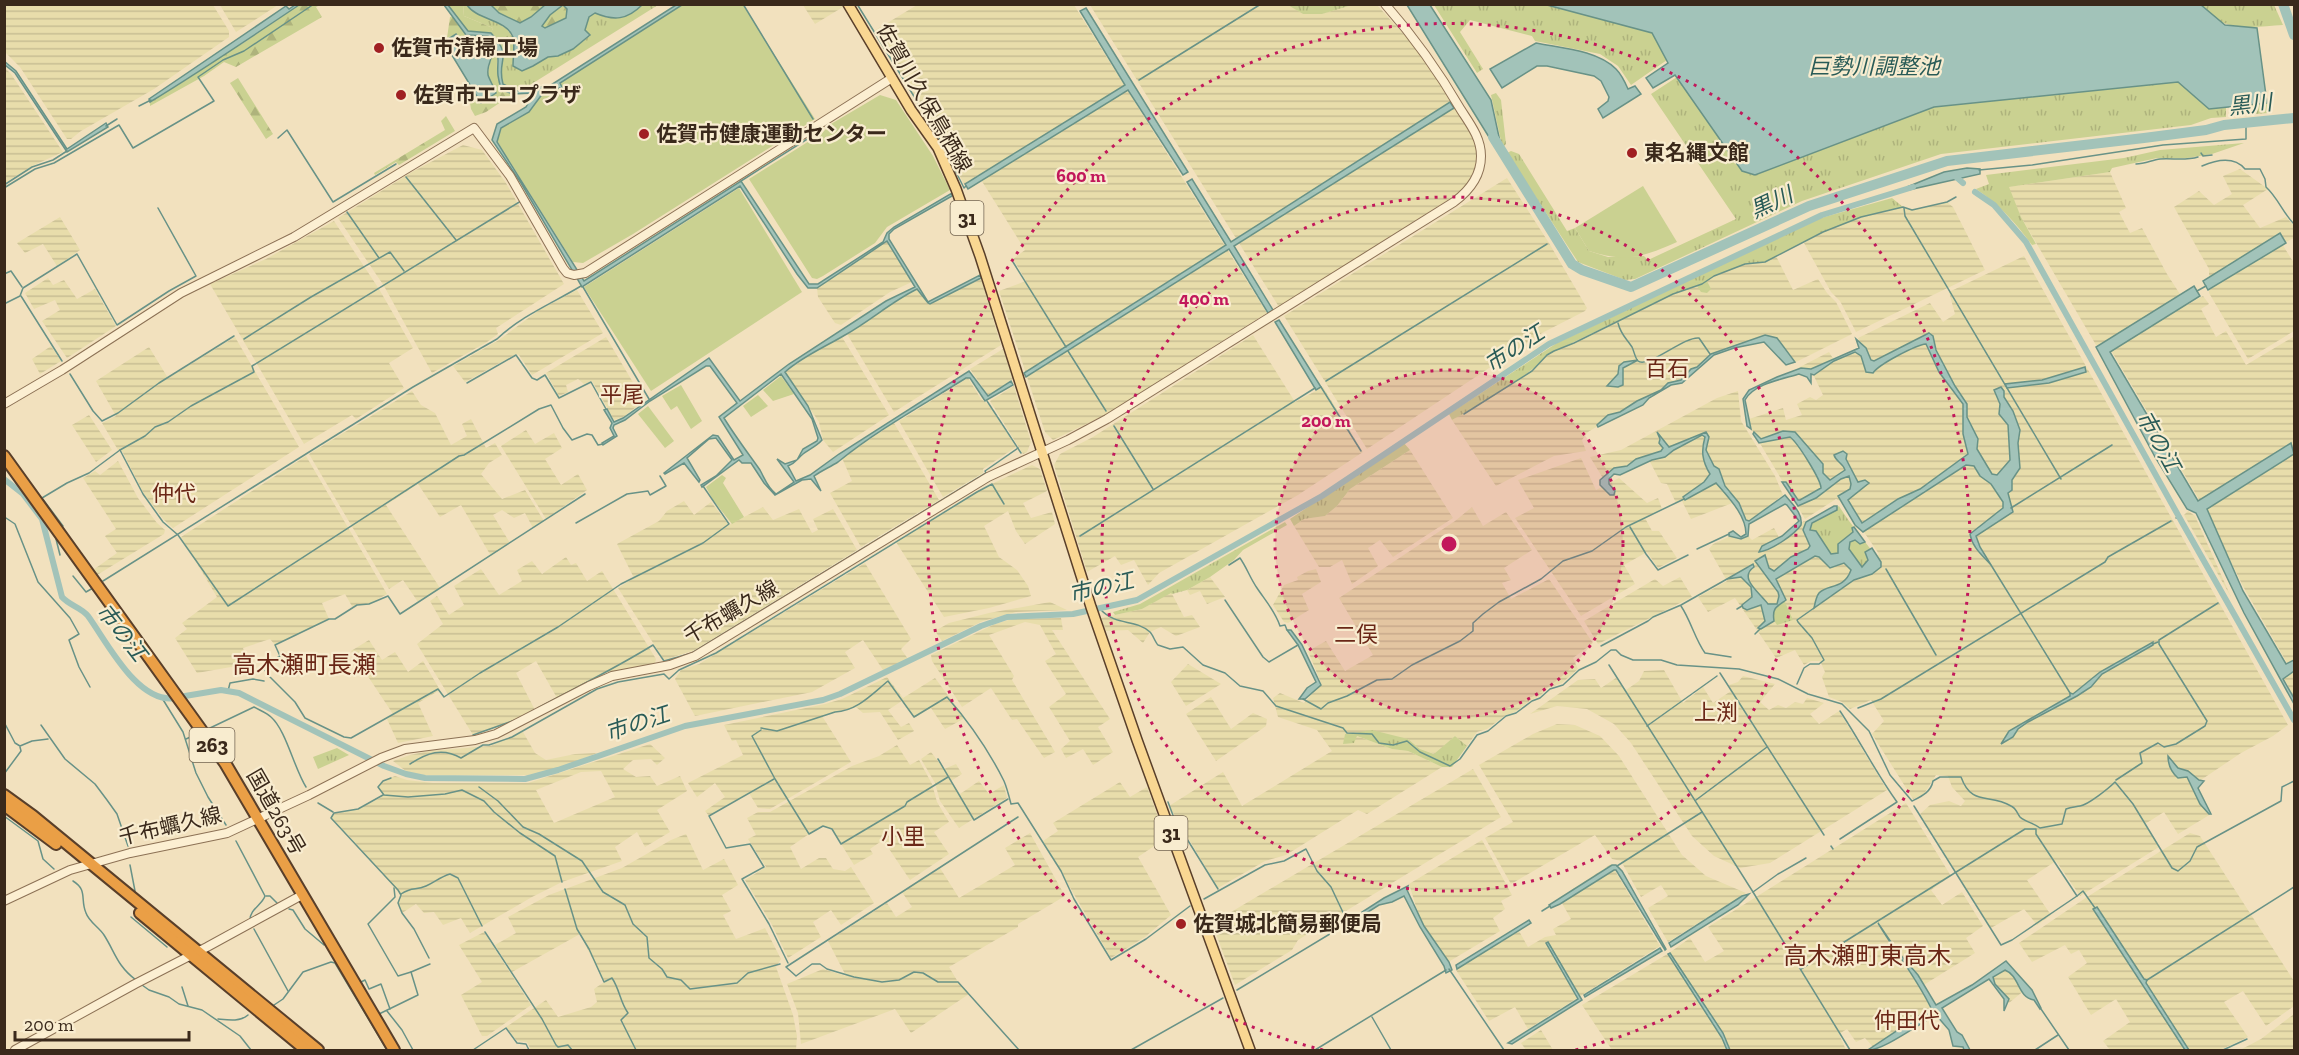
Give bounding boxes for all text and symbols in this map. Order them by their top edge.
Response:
street label: 佐賀川久保鳥栖線 [872,19,977,177]
place label: 佐賀市清掃工場 [391,35,538,60]
marker: 佐賀市清掃工場 [372,41,386,55]
water label: 巨勢川調整池 [1808,53,1942,80]
place label: 佐賀市エコプラザ [413,82,581,107]
marker: 佐賀市エコプラザ [394,88,408,102]
water label: 黒川 [2227,88,2276,121]
place label: 佐賀市健康運動センター [656,121,887,146]
marker: 佐賀市健康運動センター [637,127,651,141]
place label: 東名縄文館 [1644,140,1749,165]
marker: 東名縄文館 [1625,146,1639,160]
text: 600 m [1056,165,1106,187]
water label: 黒川 [1746,180,1799,224]
road number: 31 [950,201,984,235]
text: 400 m [1179,288,1229,310]
water label: 市の江 [1479,318,1551,378]
district label: 百石 [1645,355,1689,382]
district label: 平尾 [600,381,644,408]
water label: 市の江 [2131,406,2187,478]
text: 200 m [1301,410,1351,432]
district label: 仲代 [152,480,196,507]
centre of rings [1439,534,1459,554]
water label: 市の江 [1066,566,1138,608]
street label: 千布蠣久線 [679,574,782,649]
water label: 市の江 [91,598,154,668]
district label: 二俣 [1334,621,1378,648]
district label: 高木瀬町長瀬 [232,650,376,679]
district label: 上渕 [1694,699,1738,726]
water label: 市の江 [602,700,675,747]
road number: 263 [190,728,234,762]
street label: 国道263号 [242,764,311,859]
street label: 千布蠣久線 [116,802,224,850]
road number: 31 [1154,816,1188,850]
district label: 小里 [881,823,925,850]
place label: 佐賀城北簡易郵便局 [1193,911,1382,936]
marker: 佐賀城北簡易郵便局 [1174,917,1188,931]
district label: 高木瀬町東高木 [1783,941,1951,970]
scale bar [15,1004,189,1042]
district label: 仲田代 [1874,1007,1940,1034]
text: 200 m [24,1014,74,1036]

